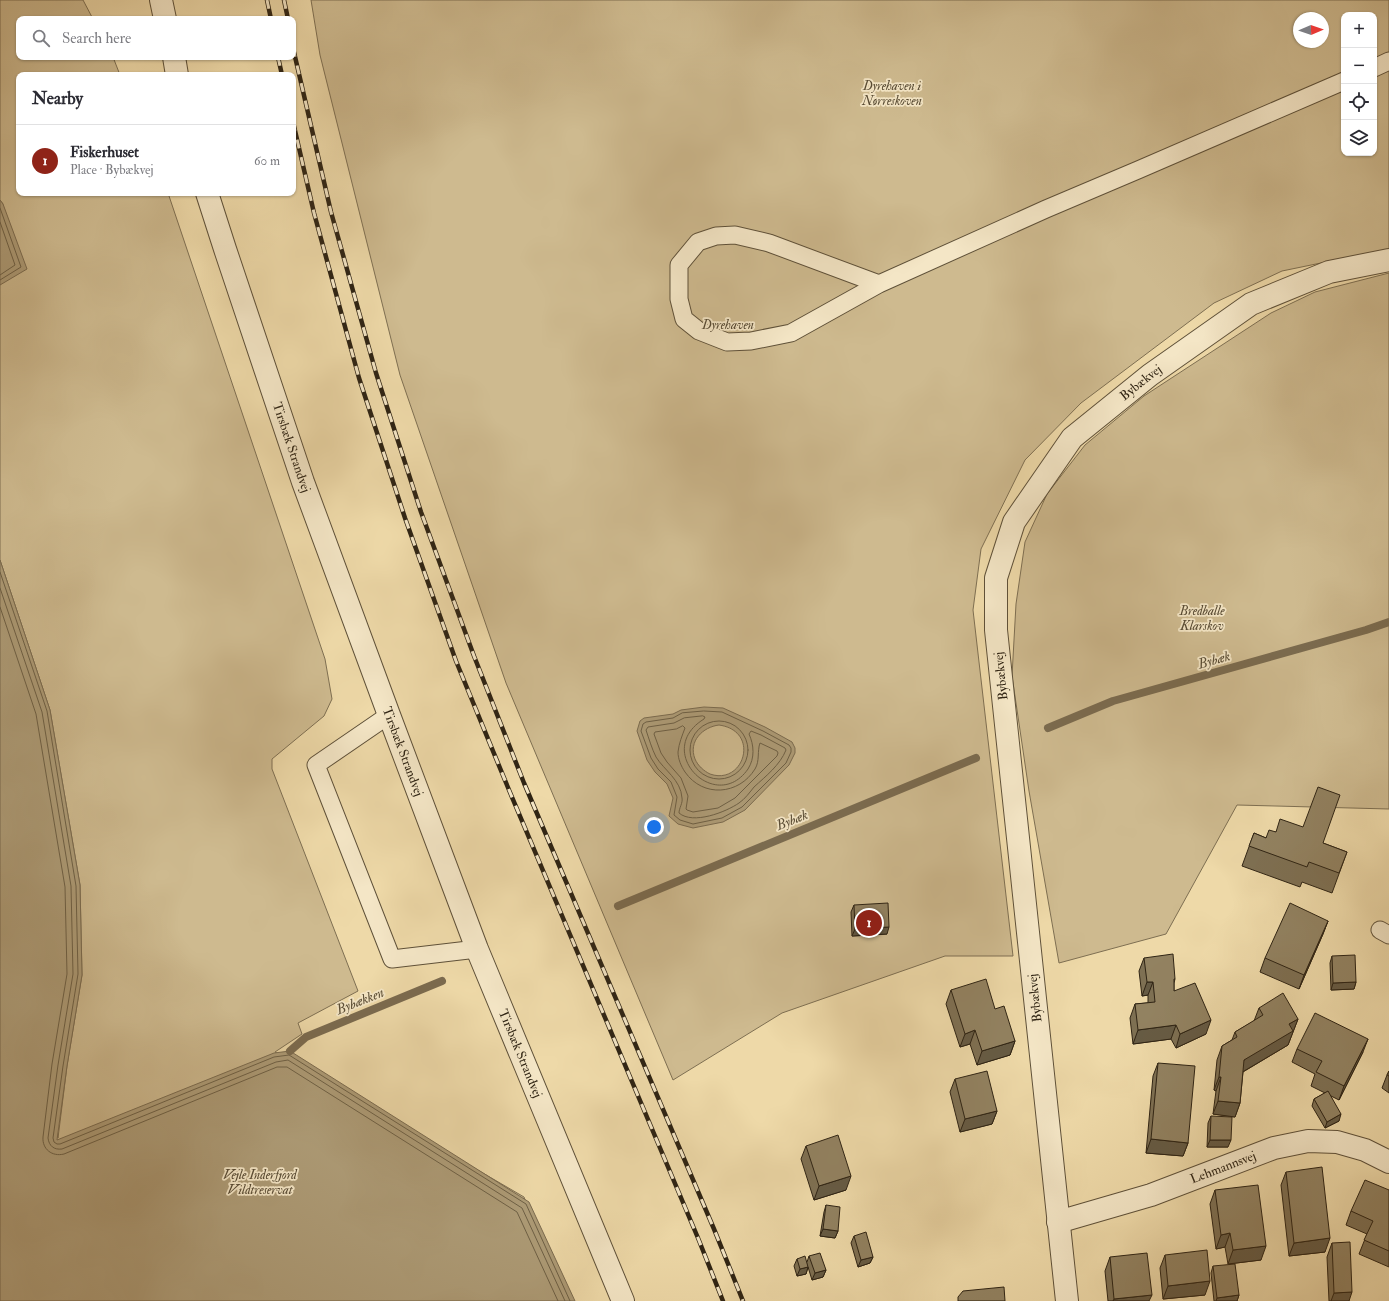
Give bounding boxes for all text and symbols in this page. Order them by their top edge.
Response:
north arrow [1293,12,1329,48]
map controls [1341,12,1377,156]
button: + [1341,12,1377,48]
search box [16,16,296,60]
icon: search [30,27,52,49]
text: Search here [62,29,131,48]
button: − [1341,48,1377,84]
park label: Dyrehaven i Nørreskoven [861,78,922,109]
button: locate [1341,84,1377,120]
text: Nearby [32,88,83,109]
button: layers [1341,120,1377,156]
text: Fiskerhuset [70,143,139,162]
text: 1 [43,153,47,169]
text: 60 m [254,153,280,169]
text: Place · Bybækvej [70,162,154,178]
park label: Dyrehaven [701,317,754,333]
street label: Bybækvej [1117,361,1165,404]
street label: Tirsbæk Strandvej [269,400,314,495]
park label: Bredballe Klarskov [1178,603,1225,634]
water label: Bybæk [1195,647,1232,673]
street label: Bybækvej [991,651,1012,701]
street label: Tirsbæk Strandvej [379,705,427,799]
water label: Bybæk [773,806,811,834]
your location [644,817,664,837]
pin: 1 [856,908,882,938]
street label: Bybækvej [1025,973,1046,1023]
water label: Bybækken [333,984,387,1019]
street label: Tirsbæk Strandvej [495,1007,546,1100]
street label: Lehmannsvej [1188,1148,1258,1187]
park label: Vejle Inderfjord Vildtreservat [223,1167,298,1198]

